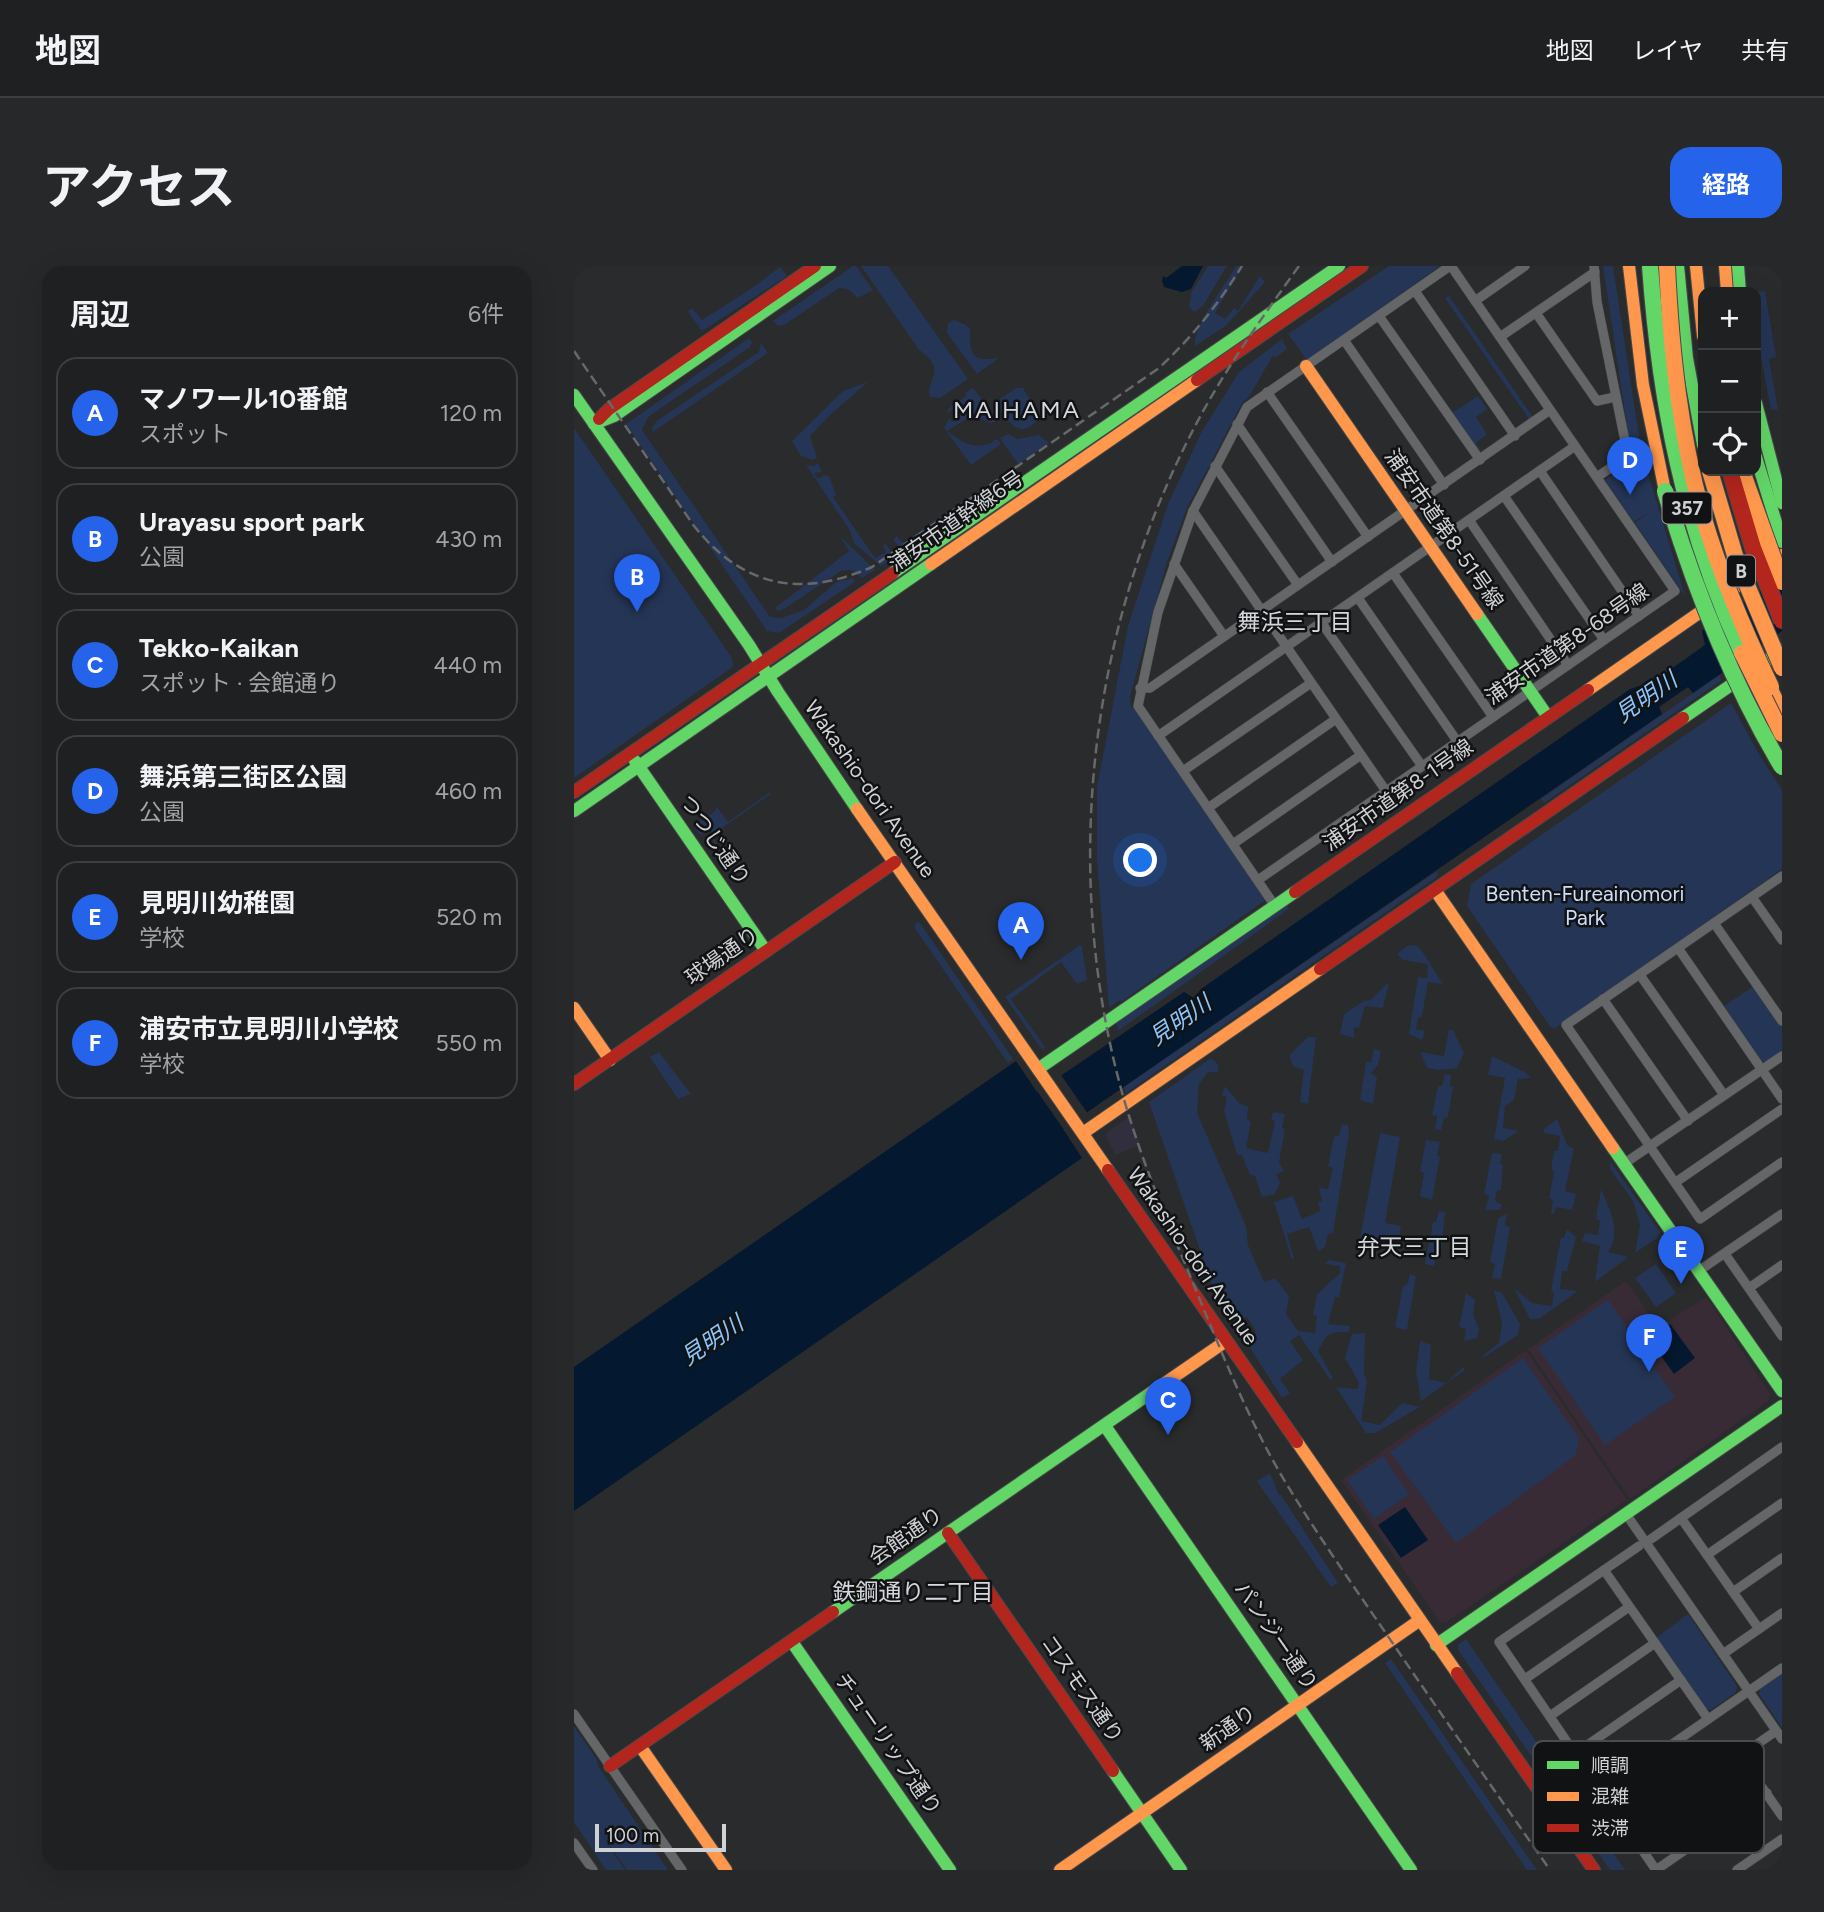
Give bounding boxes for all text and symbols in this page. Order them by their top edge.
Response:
text: 地図 [35,31,101,70]
text: 地図 [1546,36,1594,65]
text: レイヤ [1632,36,1703,65]
text: 共有 [1741,36,1789,65]
button: 経路 [1670,147,1782,218]
text: アクセス [42,157,236,216]
map controls [1698,287,1761,476]
button: + [1698,287,1761,350]
text: 周辺 [70,296,130,333]
text: 6件 [468,300,504,328]
button: − [1698,350,1761,413]
text: マノワール10番館 [139,383,348,415]
district label: MAIHAMA [953,395,1081,424]
text: A [87,399,103,427]
text: 120 m [440,399,502,427]
button: locate [1698,413,1761,476]
text: スポット [139,420,231,448]
pin: D [1607,437,1653,495]
street label: 浦安市道第8-51号線 [1380,444,1509,613]
street label: 浦安市道幹線6号 [883,465,1028,576]
road number: 357 [1662,492,1712,524]
text: Urayasu sport park [139,506,365,538]
text: B [88,525,102,553]
text: 430 m [435,525,502,553]
text: 公園 [139,543,185,571]
pin: B [614,554,660,612]
road number: B [1727,556,1755,586]
street label: 浦安市道第8-68号線 [1480,578,1653,709]
district label: 舞浜三丁目 [1238,608,1353,636]
text: Tekko-Kaikan [139,632,299,664]
text: C [87,651,103,679]
text: 440 m [433,651,502,679]
water label: 見明川 [1610,664,1685,728]
text: スポット · 会館通り [139,669,340,697]
street label: Wakashio-dori Avenue [800,695,941,882]
street label: 浦安市道第8-1号線 [1318,733,1478,856]
text: 舞浜第三街区公園 [139,761,347,793]
text: D [87,777,103,805]
text: 460 m [435,777,502,805]
street label: つつじ通り [675,790,756,890]
text: 公園 [139,798,185,826]
your location [1123,843,1157,877]
park label: Benten-Fureainomori Park [1486,881,1684,930]
text: 見明川幼稚園 [139,887,295,919]
pin: A [998,902,1044,960]
text: E [88,903,102,931]
text: 520 m [436,903,502,931]
street label: 球場通り [680,921,763,990]
text: 学校 [139,924,185,952]
water label: 見明川 [1144,987,1219,1051]
text: 浦安市立見明川小学校 [139,1013,399,1045]
text: F [89,1029,101,1057]
text: 550 m [436,1029,502,1057]
text: 学校 [139,1050,185,1078]
street label: Wakashio-dori Avenue [1123,1162,1264,1349]
pin: E [1658,1226,1704,1284]
district label: 弁天三丁目 [1357,1233,1472,1261]
water label: 見明川 [676,1307,751,1371]
pin: F [1626,1314,1672,1372]
pin: C [1145,1377,1191,1435]
street label: 会館通り [864,1501,947,1570]
street label: パンジー通り [1230,1577,1323,1695]
district label: 鉄鋼通り二丁目 [833,1578,994,1606]
street label: コスモス通り [1036,1630,1129,1747]
street label: チューリップ通り [830,1668,947,1820]
street label: 新通り [1195,1699,1261,1756]
legend [1533,1741,1764,1853]
text: 順調 [1591,1754,1629,1777]
text: 混雑 [1591,1785,1629,1808]
text: 渋滞 [1591,1817,1629,1840]
scale bar [595,1821,726,1853]
text: 100 m [606,1824,659,1847]

